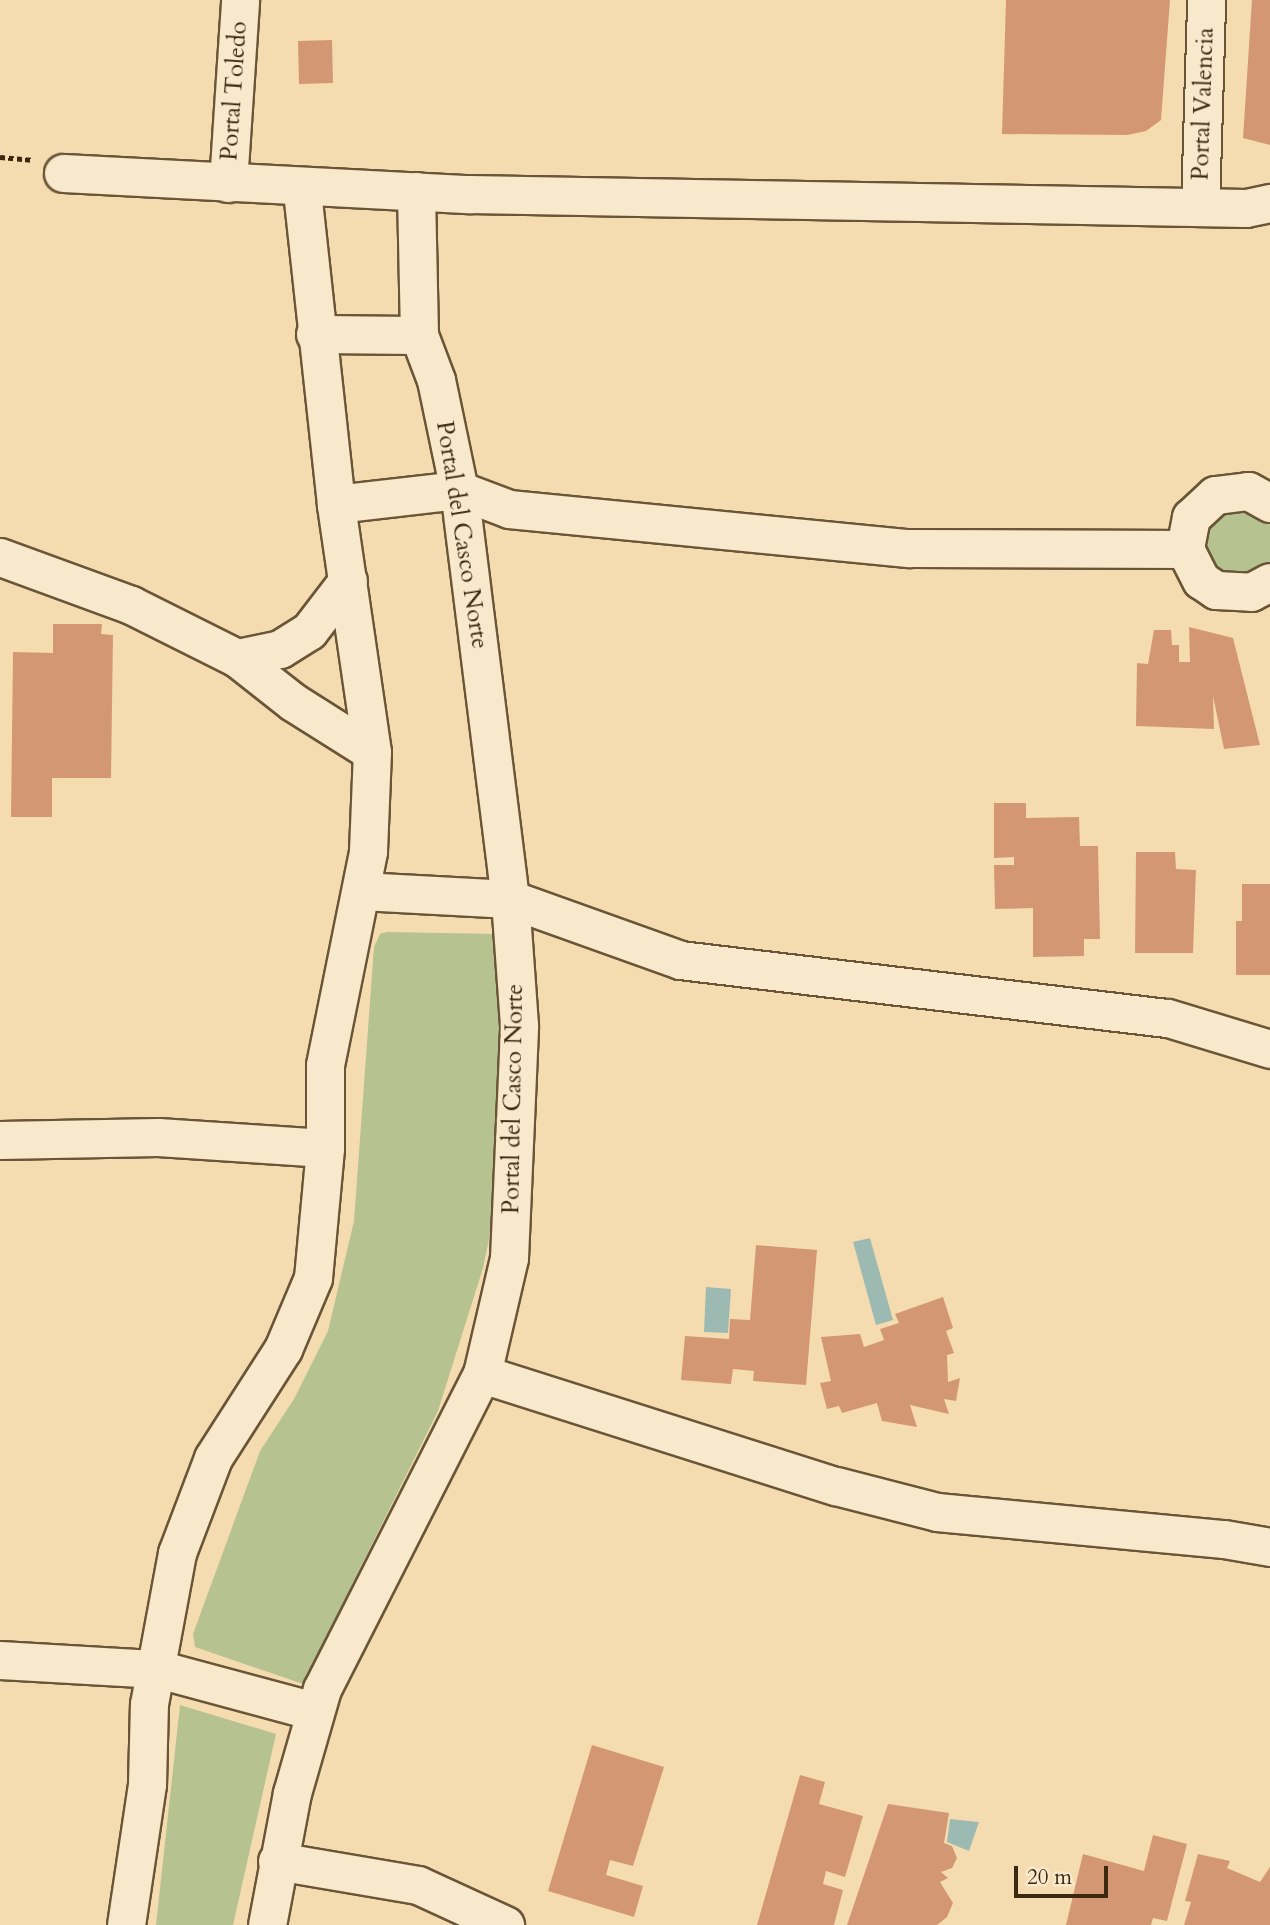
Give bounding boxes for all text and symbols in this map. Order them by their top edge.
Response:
street label: Portal Toledo [215,20,253,162]
street label: Portal Valencia [1186,27,1220,181]
street label: Portal del Casco Norte [430,419,494,651]
street label: Portal del Casco Norte [497,984,529,1214]
scale bar [1018,1852,1112,1896]
text: 20 m [1027,1863,1072,1892]

